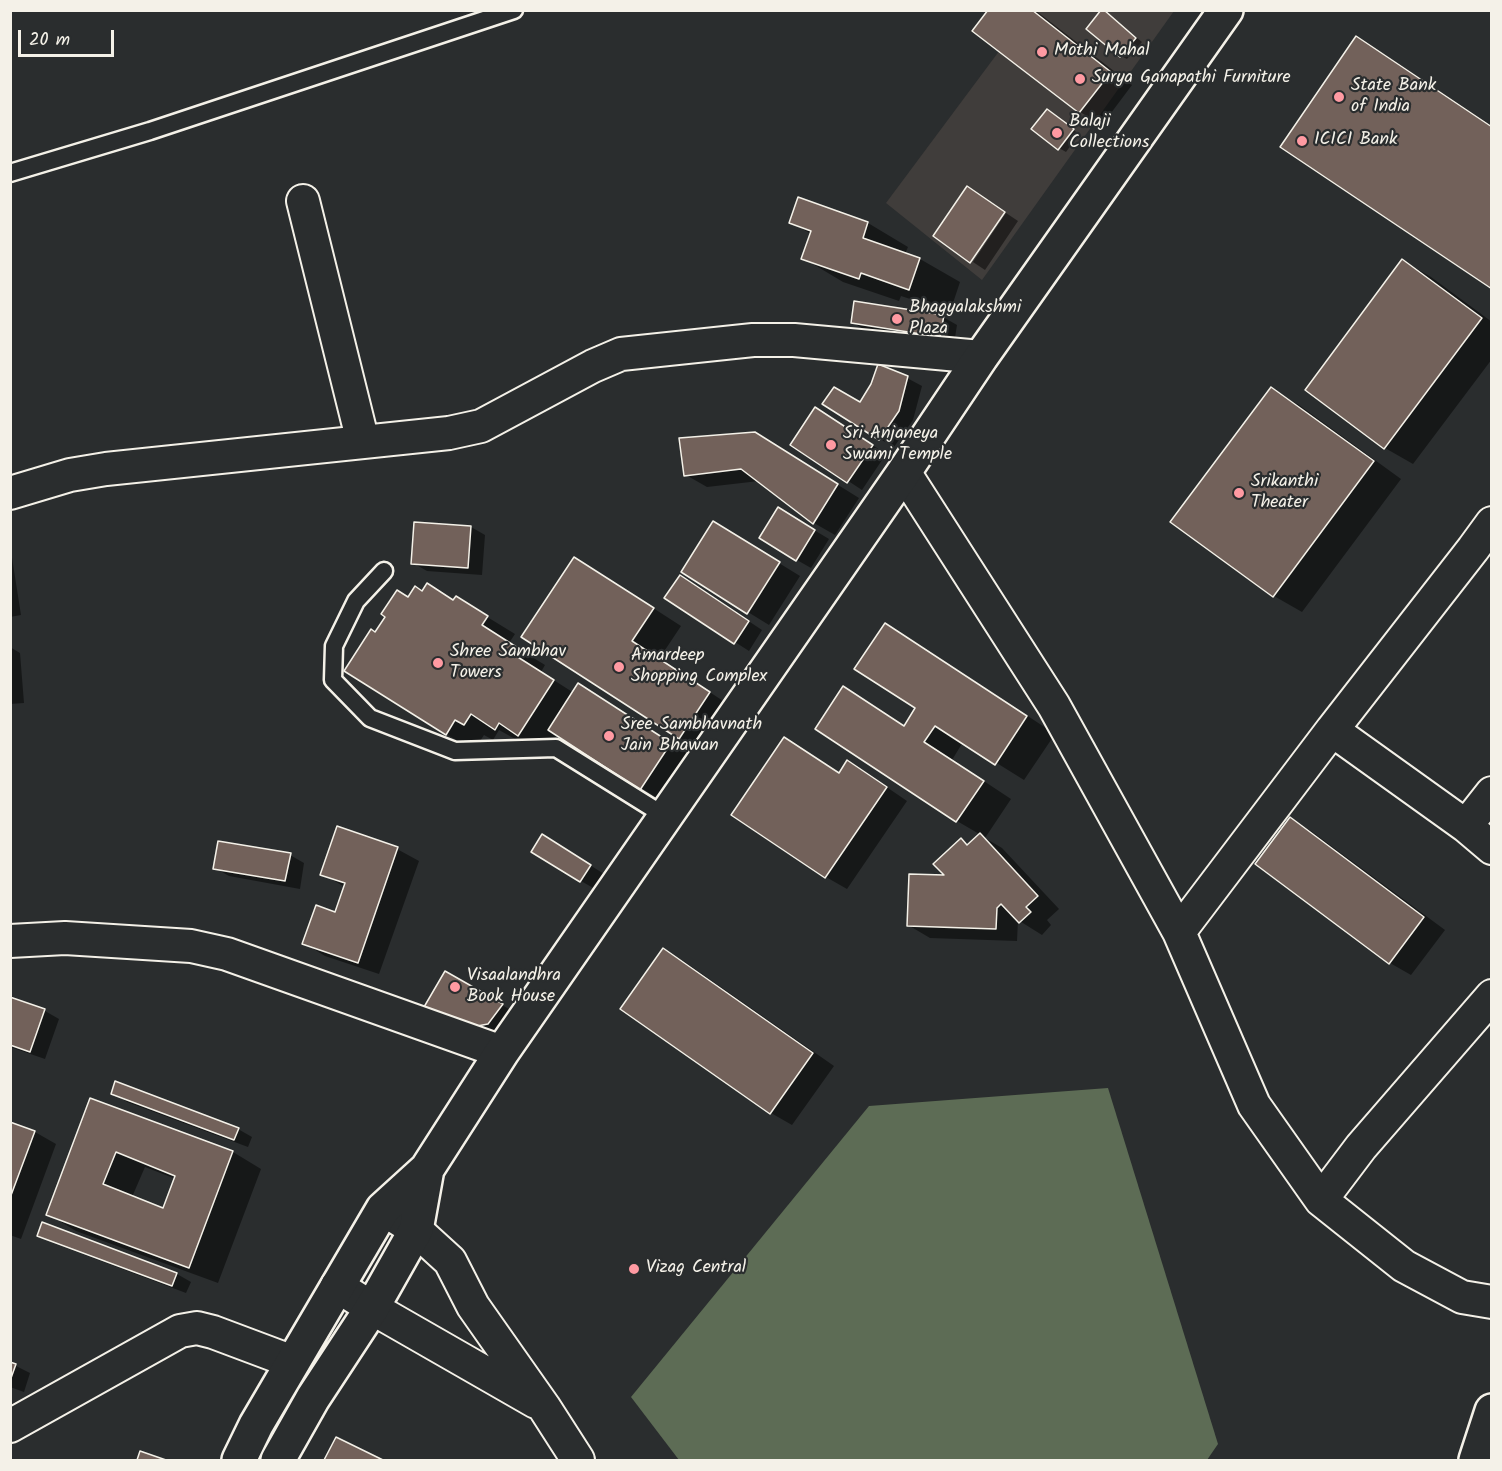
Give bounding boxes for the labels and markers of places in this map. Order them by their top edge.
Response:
place label: Mothi Mahal [1054,41,1150,63]
marker: Mothi Mahal [1035,45,1049,59]
place label: Surya Ganapathi Furniture [1092,68,1291,90]
marker: Surya Ganapathi Furniture [1073,72,1087,86]
place label: State Bank of India [1351,76,1436,118]
marker: State Bank of India [1332,90,1346,104]
place label: Balaji Collections [1069,112,1150,154]
marker: Balaji Collections [1050,126,1064,140]
place label: ICICI Bank [1314,130,1397,152]
marker: ICICI Bank [1295,134,1309,148]
place label: Bhagyalakshmi Plaza [909,298,1021,340]
marker: Bhagyalakshmi Plaza [890,312,904,326]
place label: Sri Anjaneya Swami Temple [843,424,952,466]
marker: Sri Anjaneya Swami Temple [824,438,838,452]
place label: Srikanthi Theater [1251,472,1318,514]
marker: Srikanthi Theater [1232,486,1246,500]
place label: Shree Sambhav Towers [450,642,566,684]
place label: Amardeep Shopping Complex [631,646,767,688]
marker: Shree Sambhav Towers [431,656,445,670]
marker: Amardeep Shopping Complex [612,660,626,674]
place label: Sree Sambhavnath Jain Bhawan [621,715,762,758]
marker: Sree Sambhavnath Jain Bhawan [602,729,616,743]
place label: Visaalandhra Book House [467,966,561,1008]
marker: Visaalandhra Book House [448,980,462,994]
place label: Vizag Central [646,1258,746,1280]
marker: Vizag Central [627,1262,641,1276]

